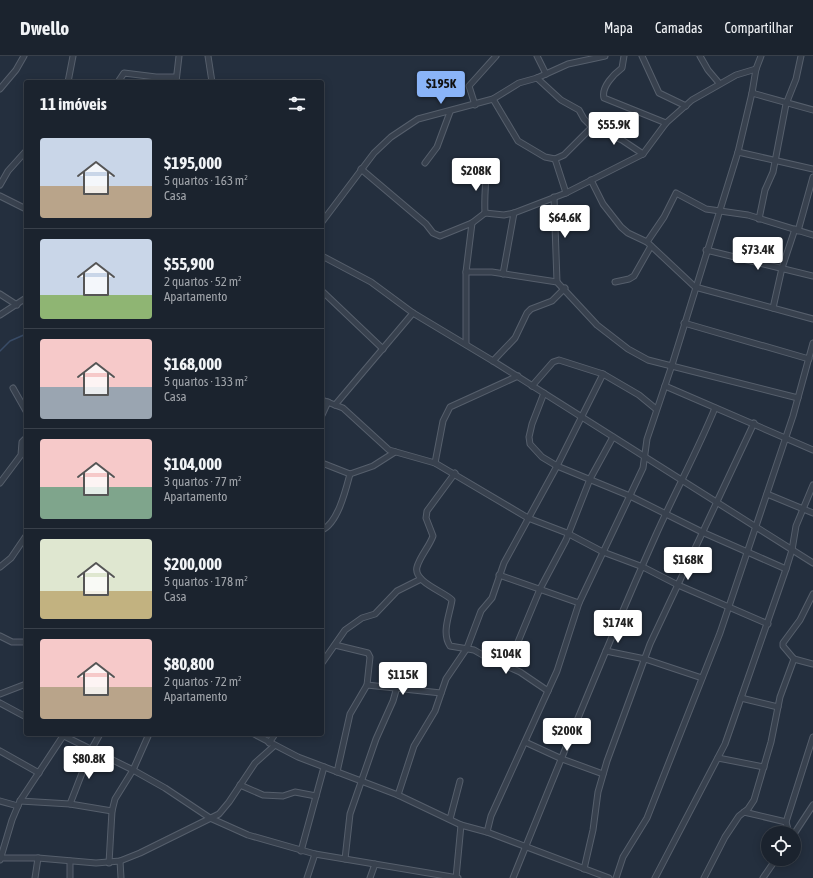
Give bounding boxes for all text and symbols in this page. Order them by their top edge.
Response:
text: Dwello [20,17,69,39]
text: Mapa [604,20,633,36]
text: Camadas [655,20,703,36]
text: Compartilhar [725,20,793,36]
pin: $195K [413,71,469,105]
text: $195K [426,76,456,91]
icon: filters [286,93,308,115]
text: 11 imóveis [40,94,107,114]
pin: $55.9K [581,112,647,146]
text: $55.9K [598,117,630,132]
text: $195,000 [164,153,222,173]
icon: home [72,154,120,202]
pin: $208K [448,158,504,192]
text: $208K [461,163,491,178]
text: 5 quartos · 163 m² [164,173,248,188]
text: Casa [164,188,187,203]
pin: $64.6K [532,205,598,239]
text: $64.6K [549,210,581,225]
pin: $73.4K [725,237,791,271]
text: $73.4K [742,242,774,257]
text: $55,900 [164,254,214,274]
icon: home [72,255,120,303]
text: 2 quartos · 52 m² [164,274,242,289]
text: Apartamento [164,289,227,304]
text: $168,000 [164,354,222,374]
icon: home [72,355,120,403]
text: 5 quartos · 133 m² [164,374,248,389]
text: Casa [164,389,187,404]
text: $104,000 [164,454,222,474]
icon: home [72,455,120,503]
text: 3 quartos · 77 m² [164,474,242,489]
text: Apartamento [164,489,227,504]
pin: $168K [660,547,716,581]
text: $168K [673,552,703,567]
text: $200,000 [164,554,222,574]
icon: home [72,555,120,603]
text: 5 quartos · 178 m² [164,574,248,589]
text: Casa [164,589,187,604]
pin: $174K [590,610,646,644]
text: $174K [603,615,633,630]
pin: $104K [478,641,534,675]
text: $104K [491,646,521,661]
text: $80,800 [164,654,214,674]
icon: home [72,655,120,703]
pin: $115K [375,662,431,696]
text: $115K [388,667,418,682]
text: 2 quartos · 72 m² [164,674,242,689]
text: Apartamento [164,689,227,704]
pin: $200K [539,718,595,752]
text: $200K [552,723,582,738]
pin: $80.8K [56,746,122,780]
text: $80.8K [73,751,105,766]
map controls [761,826,801,866]
button: locate [761,826,801,866]

